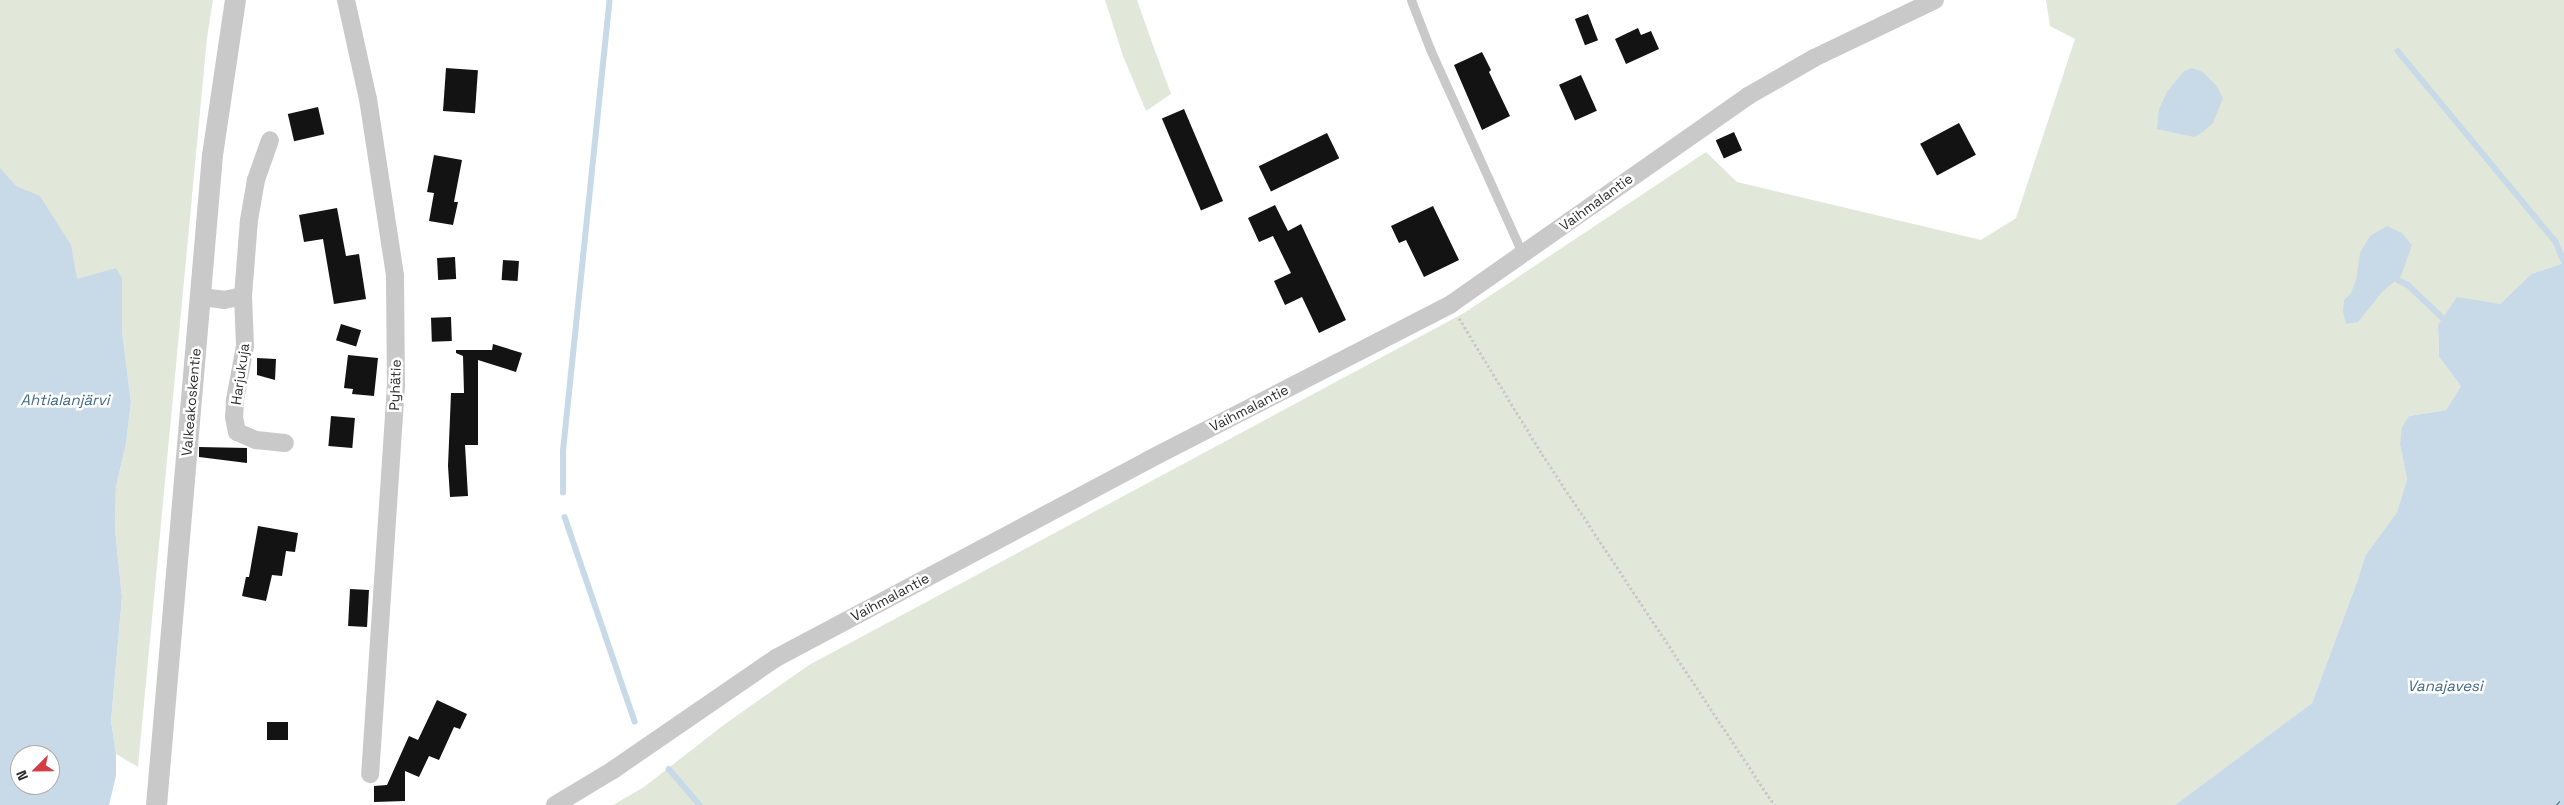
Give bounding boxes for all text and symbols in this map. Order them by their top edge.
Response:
street label: Vaihmalantie [1556,170,1636,234]
street label: Harjukuja [227,342,253,406]
street label: Valkeakoskentie [178,347,204,457]
street label: Pyhätie [386,359,404,411]
street label: Vaihmalantie [1207,381,1291,435]
water label: Ahtialanjärvi [21,391,109,409]
street label: Vaihmalantie [848,569,932,625]
water label: Vanajavesi [2407,677,2483,695]
north arrow [10,745,60,795]
text: N [12,768,32,783]

